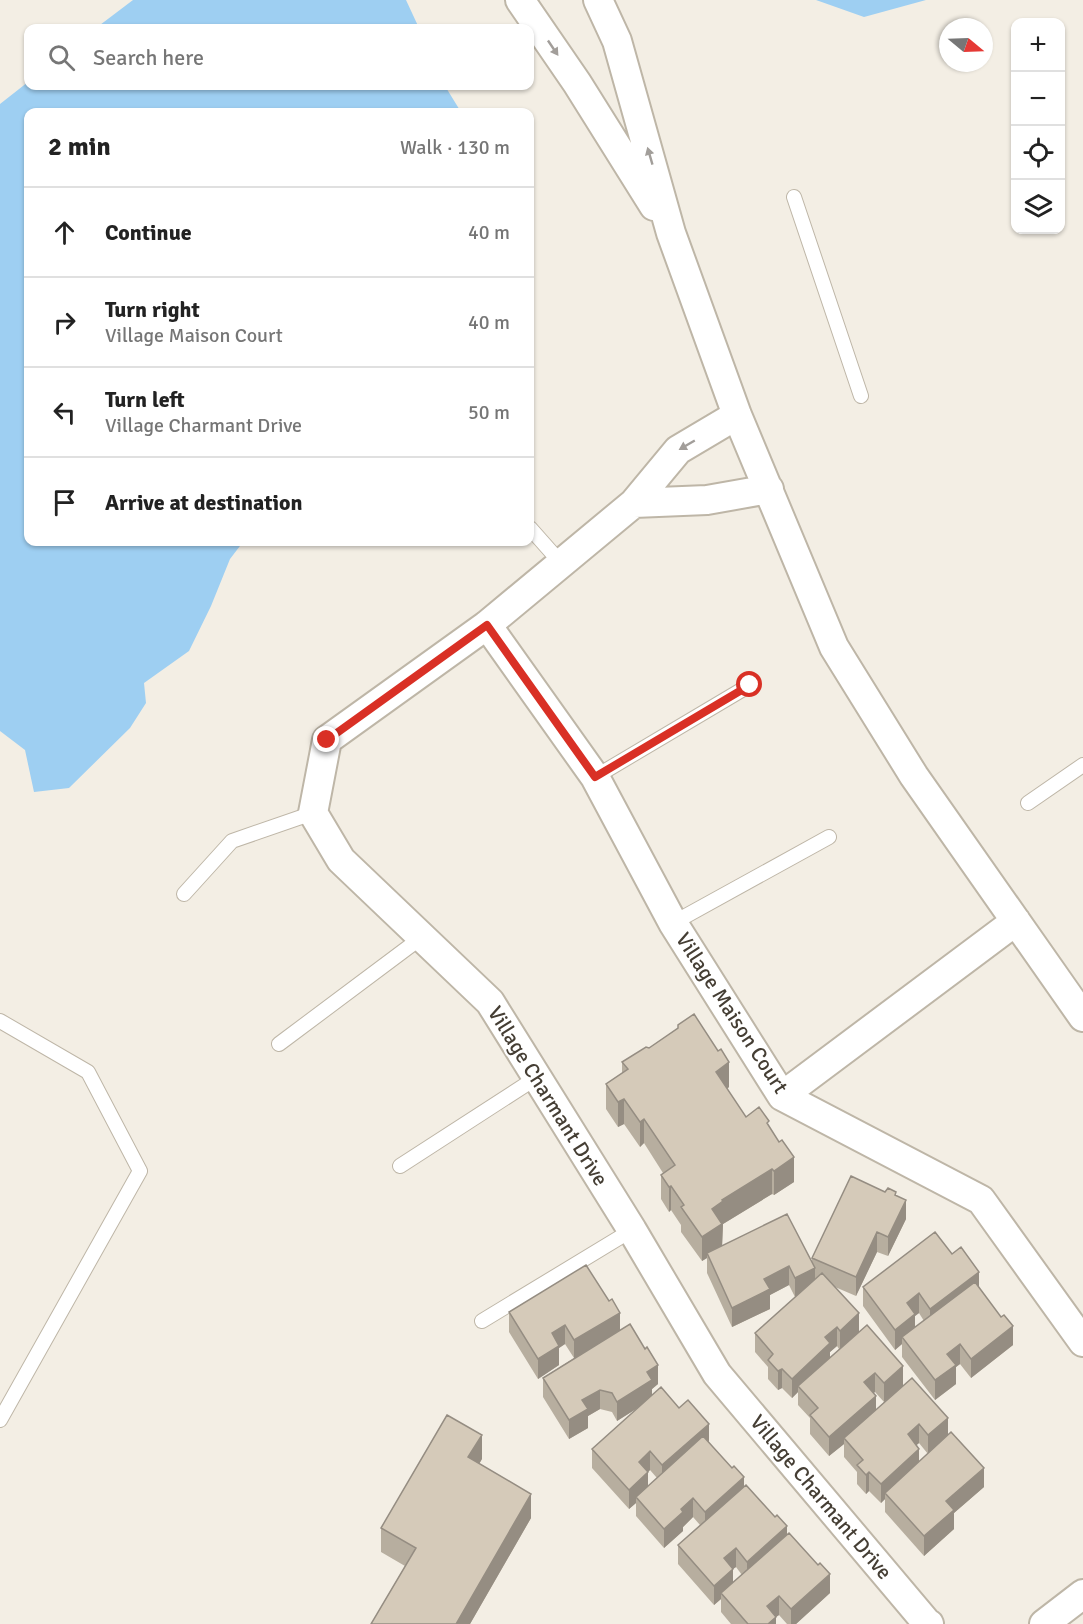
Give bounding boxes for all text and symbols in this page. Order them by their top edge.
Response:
north arrow [939,18,993,72]
map controls [1011,18,1065,234]
button: + [1011,18,1065,72]
search box [24,24,534,90]
one-way arrow [547,40,559,56]
icon: search [45,41,78,74]
text: Search here [93,44,204,71]
button: − [1011,72,1065,126]
button: locate [1011,126,1065,180]
text: 2 min [48,131,111,163]
text: Walk · 130 m [400,135,510,160]
one-way arrow [644,147,654,165]
button: layers [1011,180,1065,234]
icon: ahead [48,216,81,249]
text: Continue [105,219,192,246]
text: 40 m [468,220,510,245]
text: Turn right [105,296,200,323]
icon: right [48,306,81,339]
text: 40 m [468,310,510,335]
text: Village Maison Court [105,323,283,348]
text: Turn left [105,386,185,413]
icon: left [48,396,81,429]
text: 50 m [468,400,510,425]
text: Village Charmant Drive [105,413,302,438]
one-way arrow [679,439,695,450]
icon: arrive [48,486,81,519]
text: Arrive at destination [105,489,302,516]
route start [736,671,762,697]
route end [313,726,339,752]
street label: Village Maison Court [670,928,794,1098]
street label: Village Charmant Drive [482,1001,614,1191]
street label: Village Charmant Drive [745,1409,897,1585]

